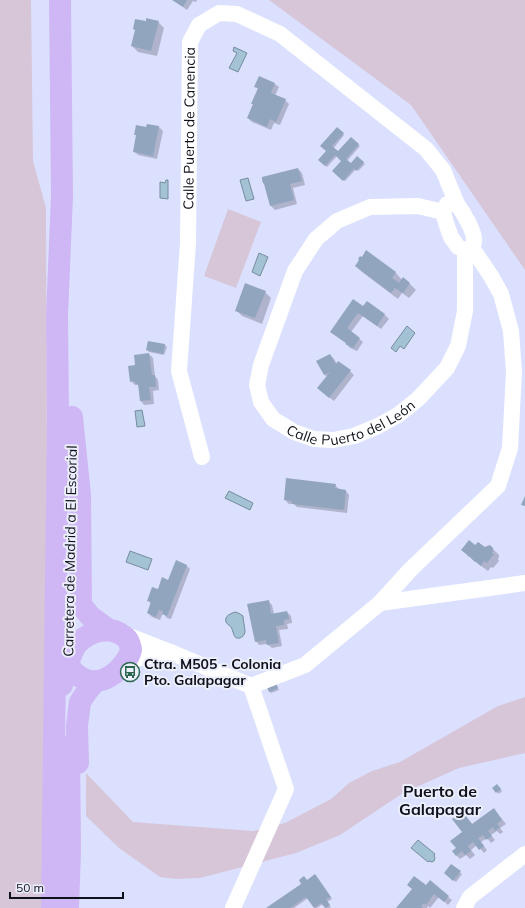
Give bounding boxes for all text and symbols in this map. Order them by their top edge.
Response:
street label: Calle Puerto de Canencia [179,47,199,210]
street label: Calle Puerto del León [283,396,419,449]
street label: Carretera de Madrid a El Escorial [59,445,81,657]
place label: Ctra. M505 - Colonia Pto. Galapagar [144,655,281,689]
bus stop icon: Ctra. M505 - Colonia Pto. Galapagar [119,661,141,683]
district label: Puerto de Galapagar [399,781,482,819]
scale bar [10,874,123,900]
text: 50 m [16,880,44,895]

